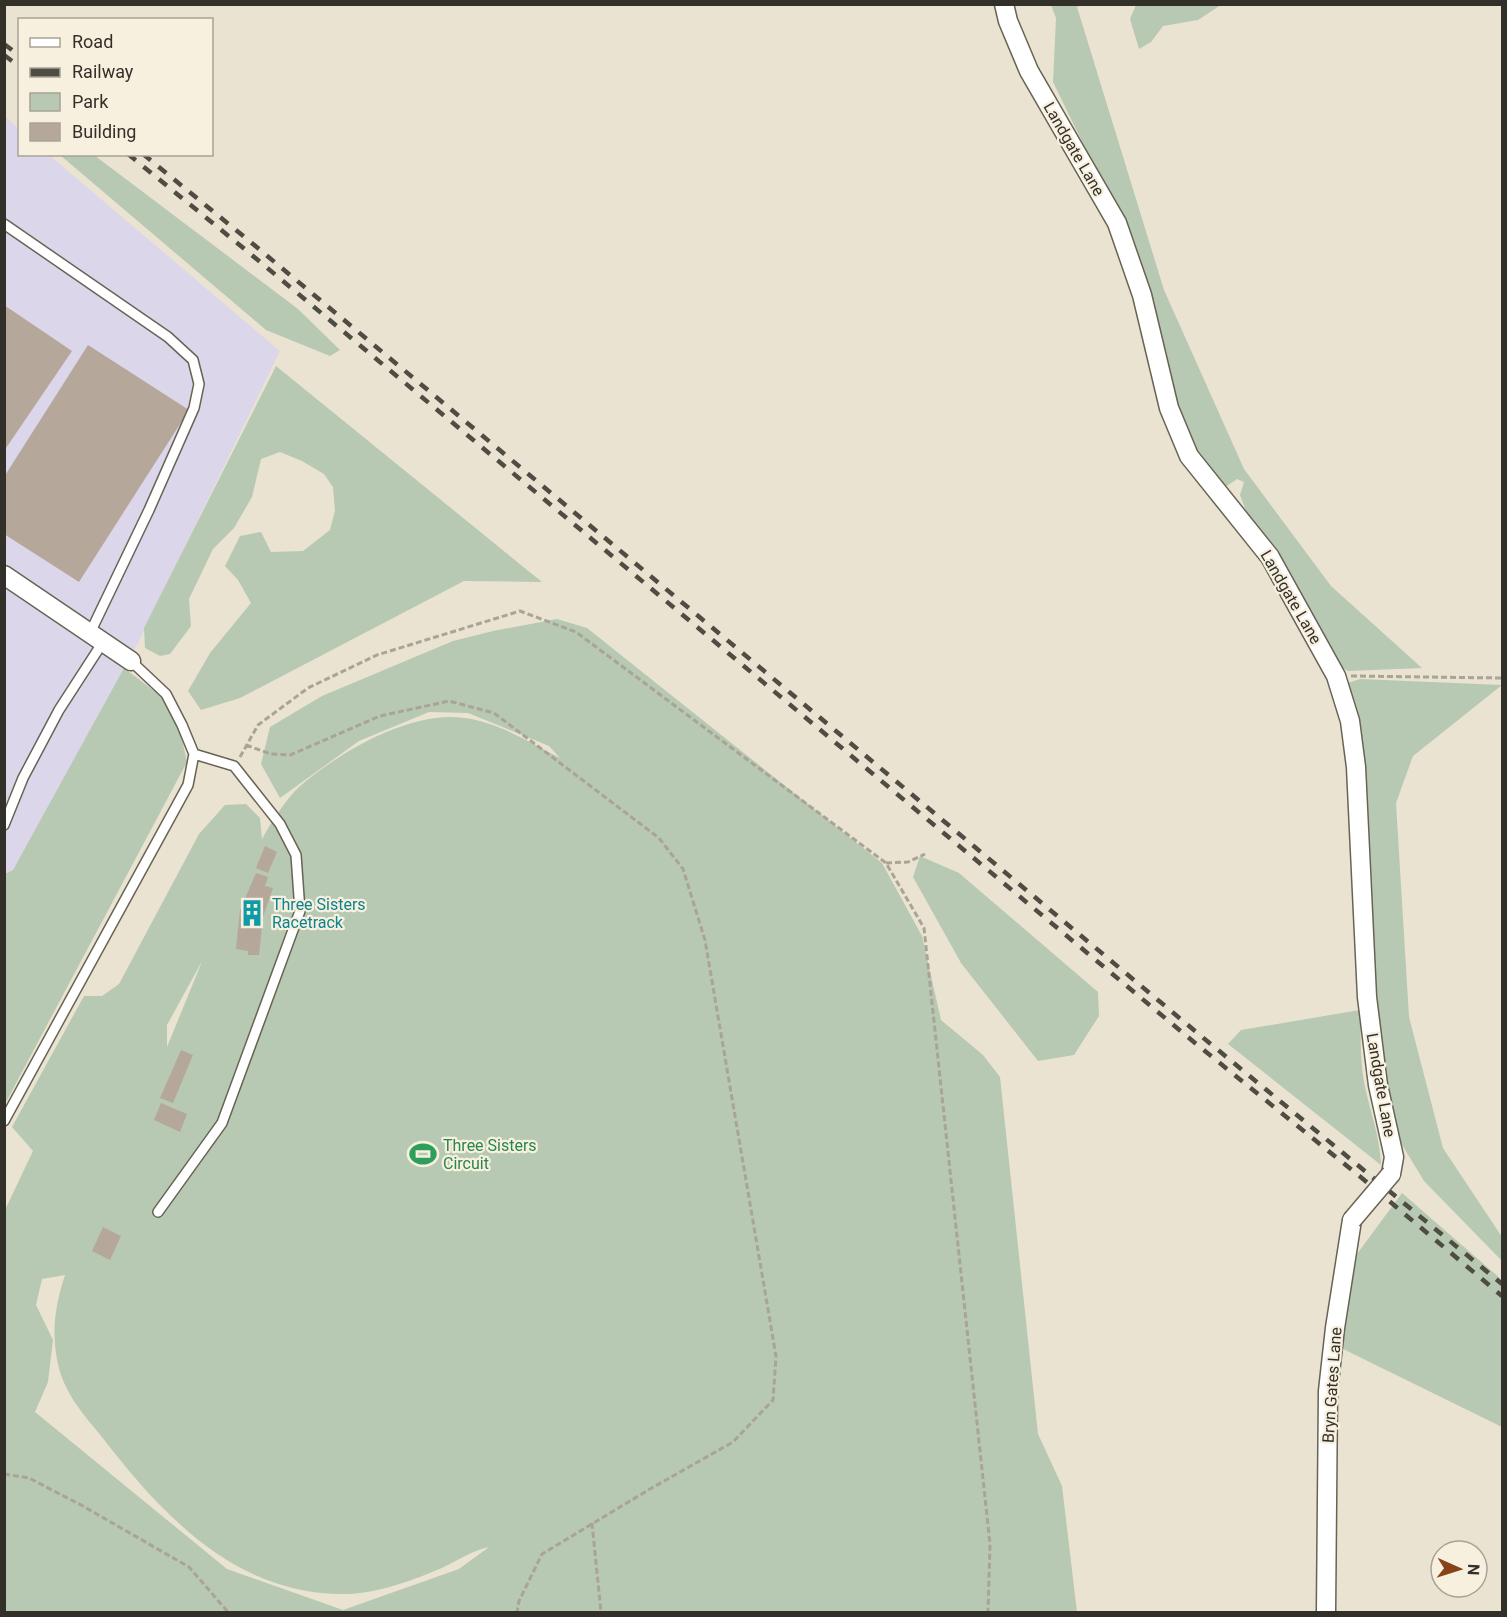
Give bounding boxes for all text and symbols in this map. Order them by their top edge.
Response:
legend [18,18,213,156]
text: Road [72,31,113,52]
text: Railway [72,61,134,82]
text: Park [72,91,109,112]
street label: Landgate Lane [1039,99,1109,199]
text: Building [72,121,136,142]
street label: Landgate Lane [1256,547,1326,647]
place label: Three Sisters Racetrack [272,895,366,932]
building icon: Three Sisters Racetrack [237,898,267,928]
street label: Landgate Lane [1363,1032,1399,1138]
place label: Three Sisters Circuit [443,1136,537,1173]
sports icon: Three Sisters Circuit [408,1139,438,1169]
street label: Bryn Gates Lane [1318,1326,1346,1444]
north arrow [1429,1539,1489,1599]
text: N [1464,1564,1483,1576]

